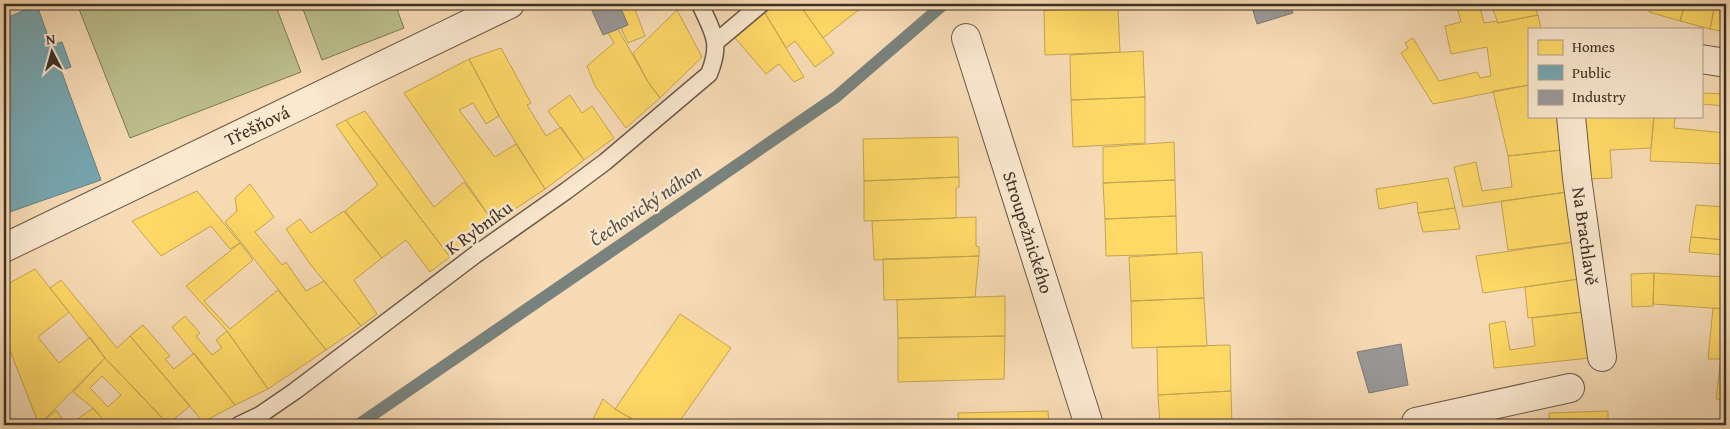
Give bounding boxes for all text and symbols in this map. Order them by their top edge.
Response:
north arrow [28,28,78,78]
legend [1528,28,1702,118]
text: N [45,29,57,50]
text: Homes [1572,36,1615,57]
text: Public [1572,62,1611,83]
text: Industry [1572,86,1627,107]
street label: Třešňová [220,98,295,153]
water label: Čechovický náhon [583,157,707,253]
street label: Stroupežnického [996,168,1060,297]
street label: Na Brachlavě [1565,185,1606,287]
street label: K Rybníku [439,194,518,261]

